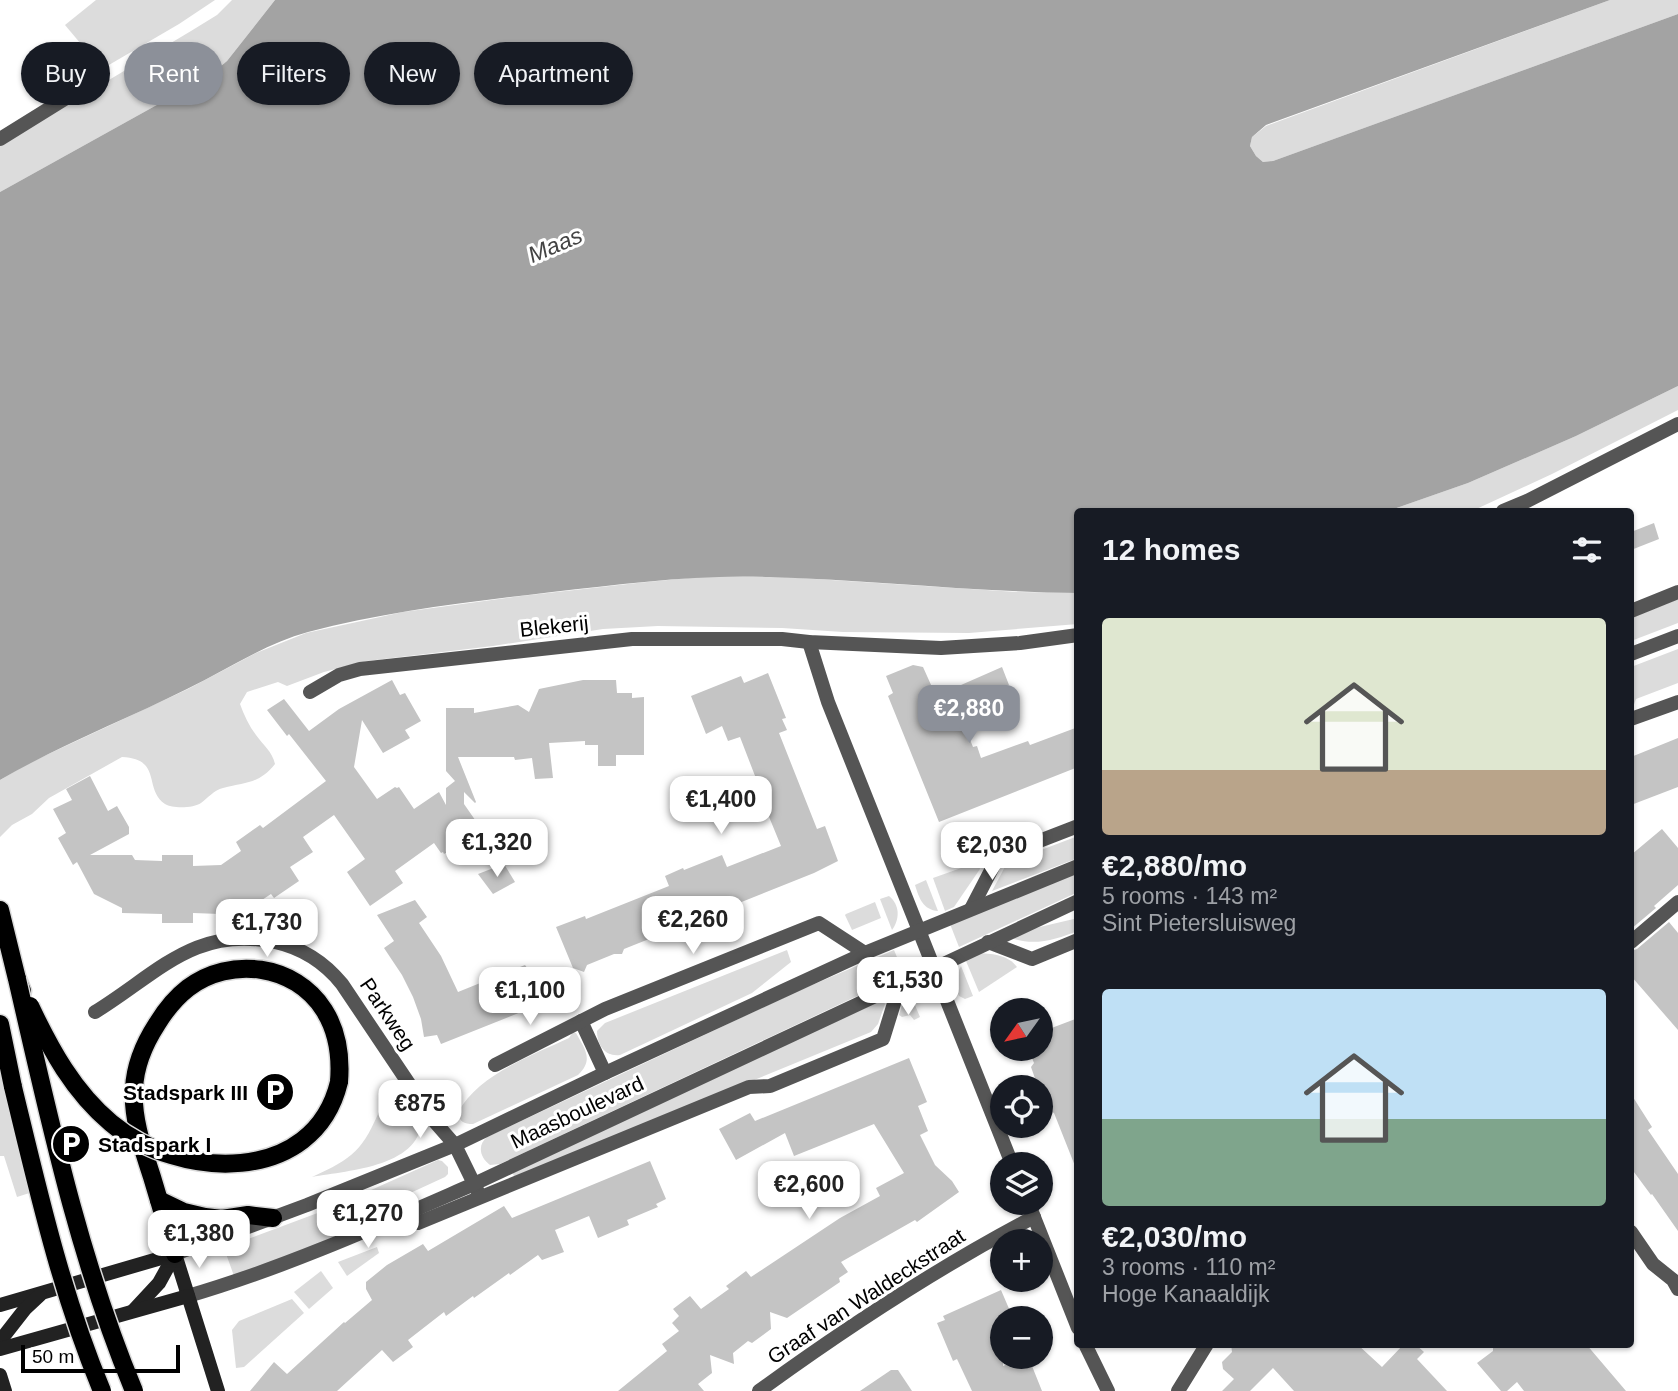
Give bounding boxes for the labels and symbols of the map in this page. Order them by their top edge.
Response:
water label: Maas [524,222,586,268]
street label: Blekerij [519,611,589,641]
pin: €2,880 [912,686,1026,745]
pin: €1,400 [664,776,778,836]
pin: €1,320 [440,820,554,879]
pin: €2,030 [935,822,1049,882]
pin: €2,260 [636,897,750,956]
pin: €1,730 [210,900,324,959]
pin: €1,530 [851,958,965,1017]
pin: €1,100 [473,968,587,1027]
street label: Parkweg [356,974,420,1054]
north arrow [990,998,1054,1060]
parking icon: Stadspark III [254,1071,296,1113]
street label: Maasboulevard [507,1071,647,1153]
pin: €875 [379,1080,461,1140]
place label: Stadspark III [123,1081,248,1104]
parking icon: Stadspark I [50,1123,92,1165]
place label: Stadspark I [98,1133,211,1156]
pin: €2,600 [752,1162,866,1221]
pin: €1,270 [311,1190,425,1250]
pin: €1,380 [142,1210,256,1270]
street label: Graaf van Waldeckstraat [763,1224,969,1368]
scale bar [21,1342,180,1374]

